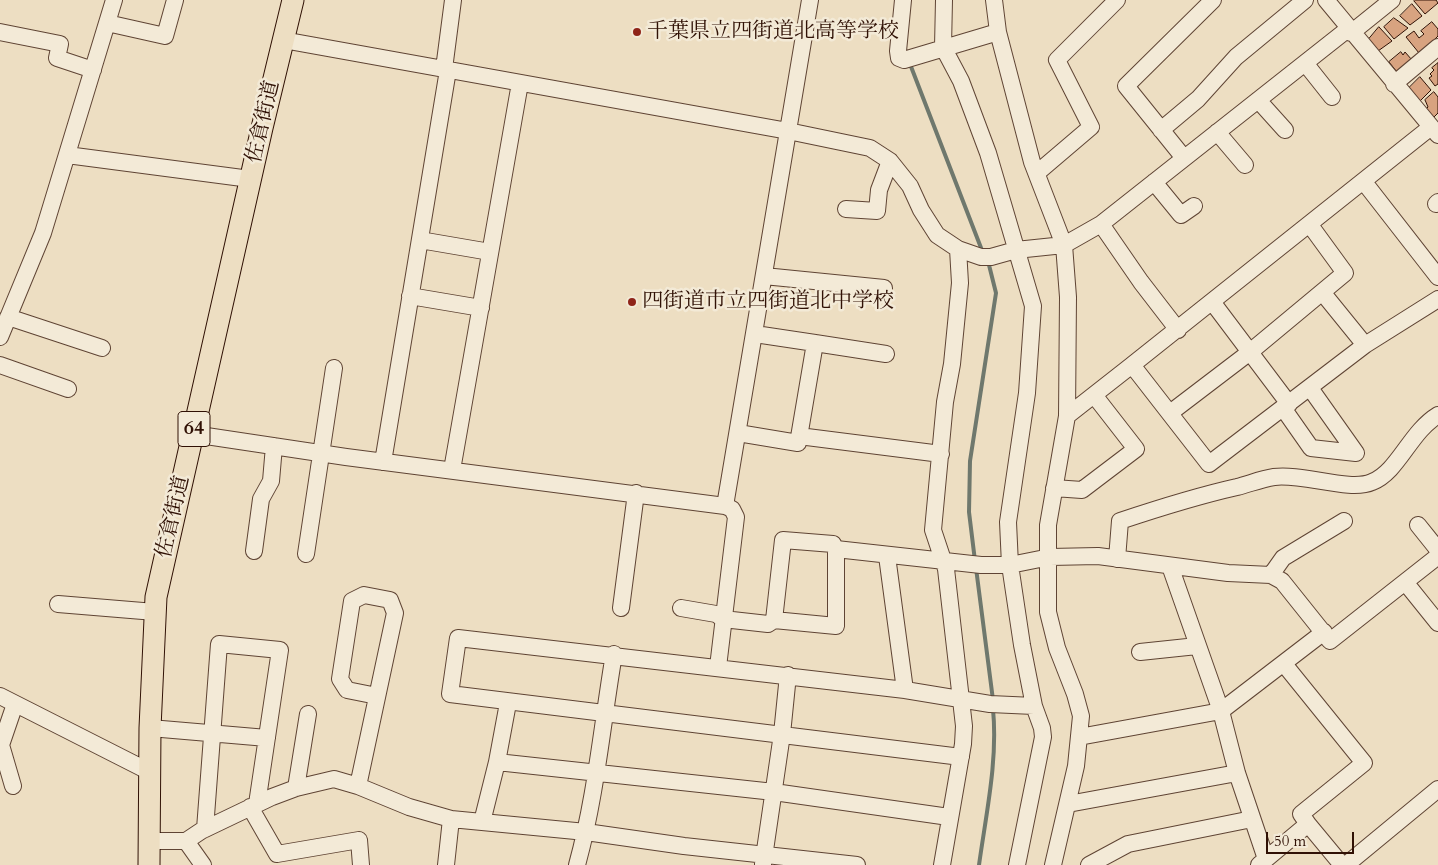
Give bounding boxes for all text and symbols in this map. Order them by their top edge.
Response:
place label: 千葉県立四街道北高等学校 [647,19,899,45]
marker: 千葉県立四街道北高等学校 [631,26,643,38]
street label: 佐倉街道 [242,78,286,166]
place label: 四街道市立四街道北中学校 [642,289,894,315]
marker: 四街道市立四街道北中学校 [626,296,638,308]
road number: 64 [178,412,210,446]
street label: 佐倉街道 [152,473,196,561]
scale bar [1268,822,1356,854]
text: 50 m [1274,831,1306,851]

